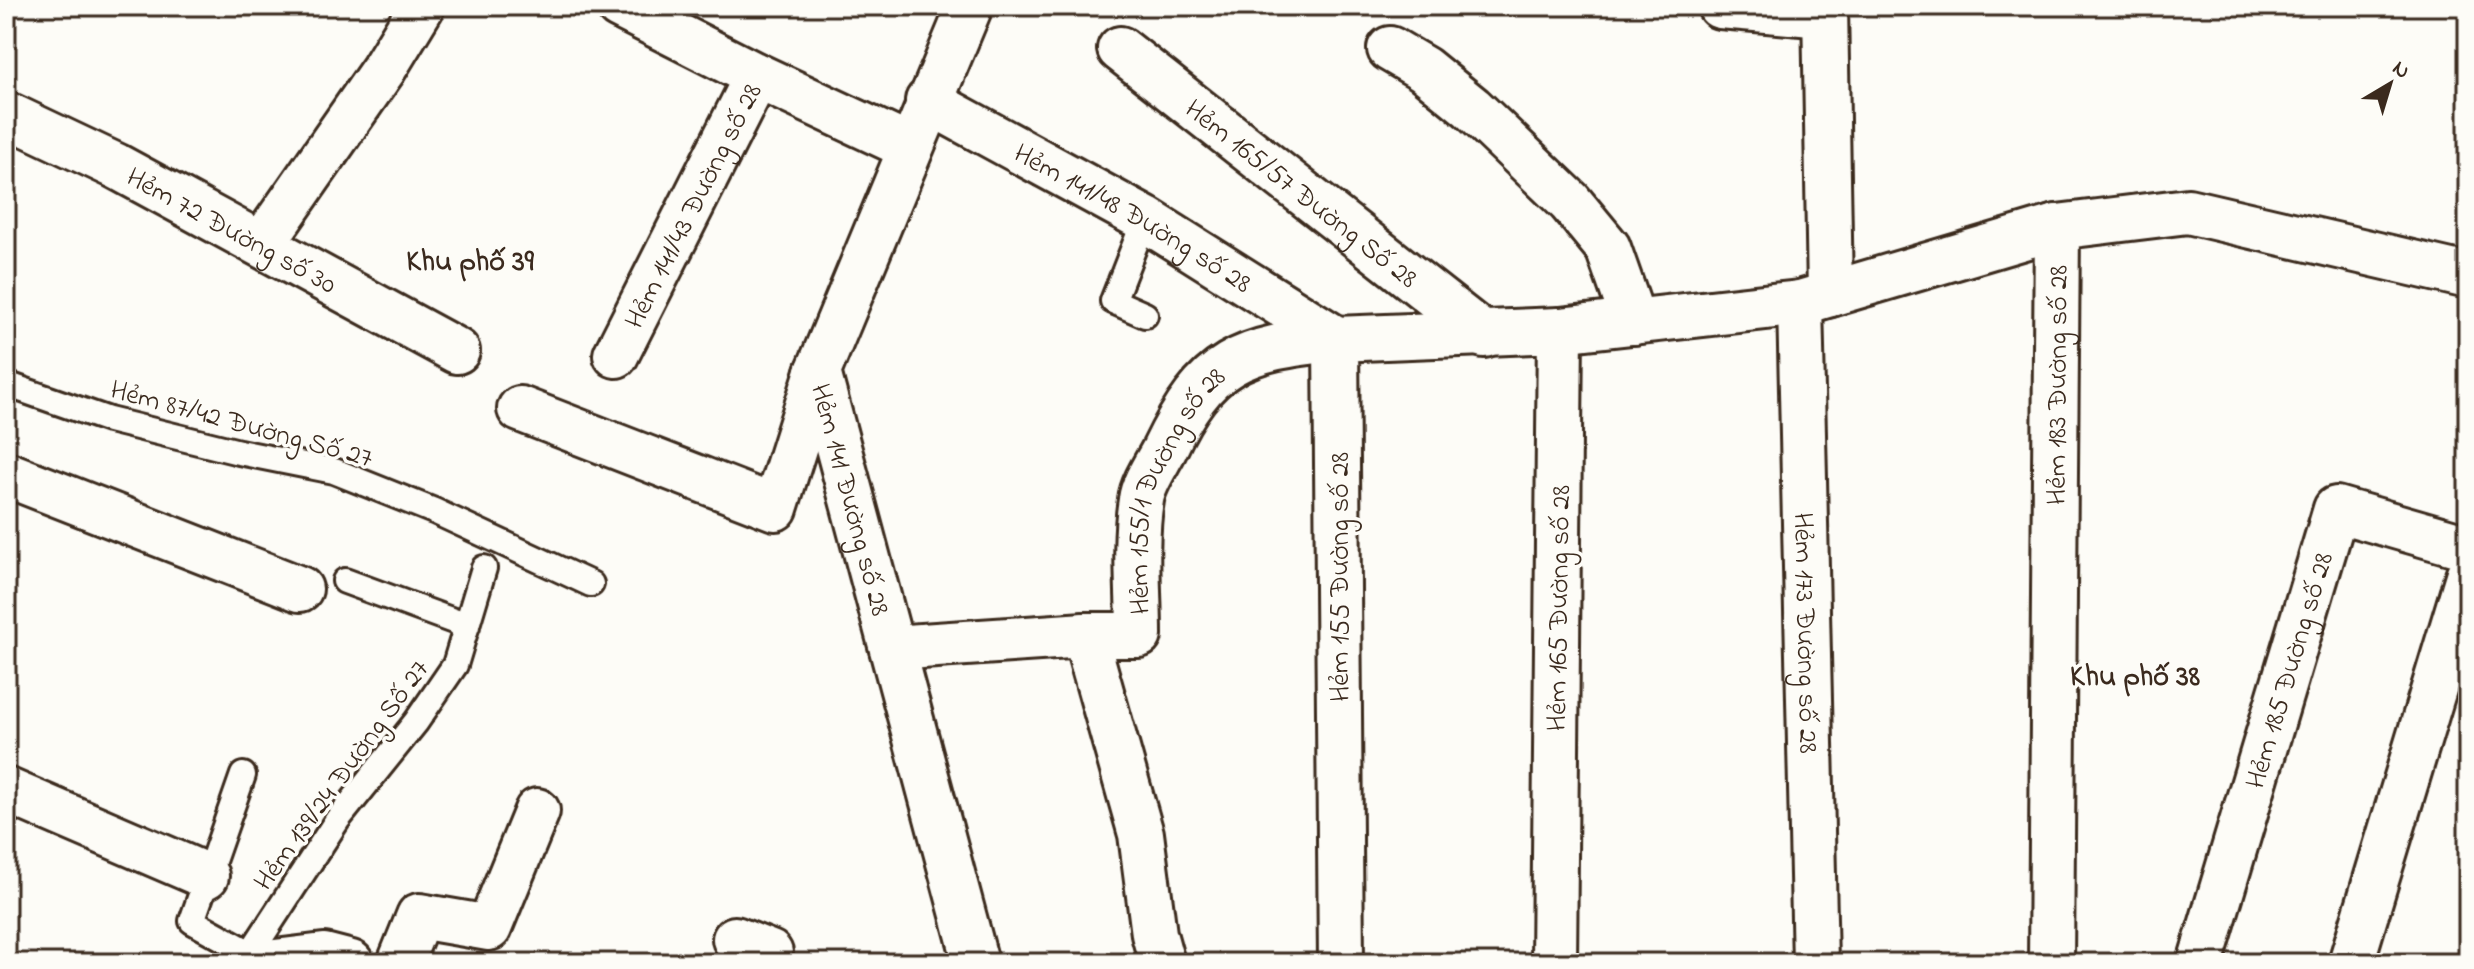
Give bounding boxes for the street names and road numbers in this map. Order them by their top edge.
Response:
street label: Hẻm 141/43 Đường số 28 [616,77,774,337]
street label: Hẻm 165/57 Đường Số 28 [1175,90,1426,300]
street label: Hẻm 141/48 Đường số 28 [1005,134,1259,305]
street label: Hẻm 72 Đường số 30 [118,158,343,306]
street label: Hẻm 183 Đường số 28 [2038,265,2081,505]
street label: Hẻm 155/1 Đường số 28 [1120,358,1235,615]
street label: Hẻm 87/42 Đường Số 27 [105,371,377,480]
street label: Hẻm 141 Đường số 28 [798,380,899,621]
street label: Hẻm 155 Đường số 28 [1321,452,1362,702]
street label: Hẻm 165 Đường số 28 [1538,484,1583,732]
street label: Hẻm 173 Đường số 28 [1781,512,1827,754]
street label: Hẻm 185 Đường số 28 [2236,548,2346,794]
street label: Hẻm 139/24 Đường Số 27 [245,652,441,900]

